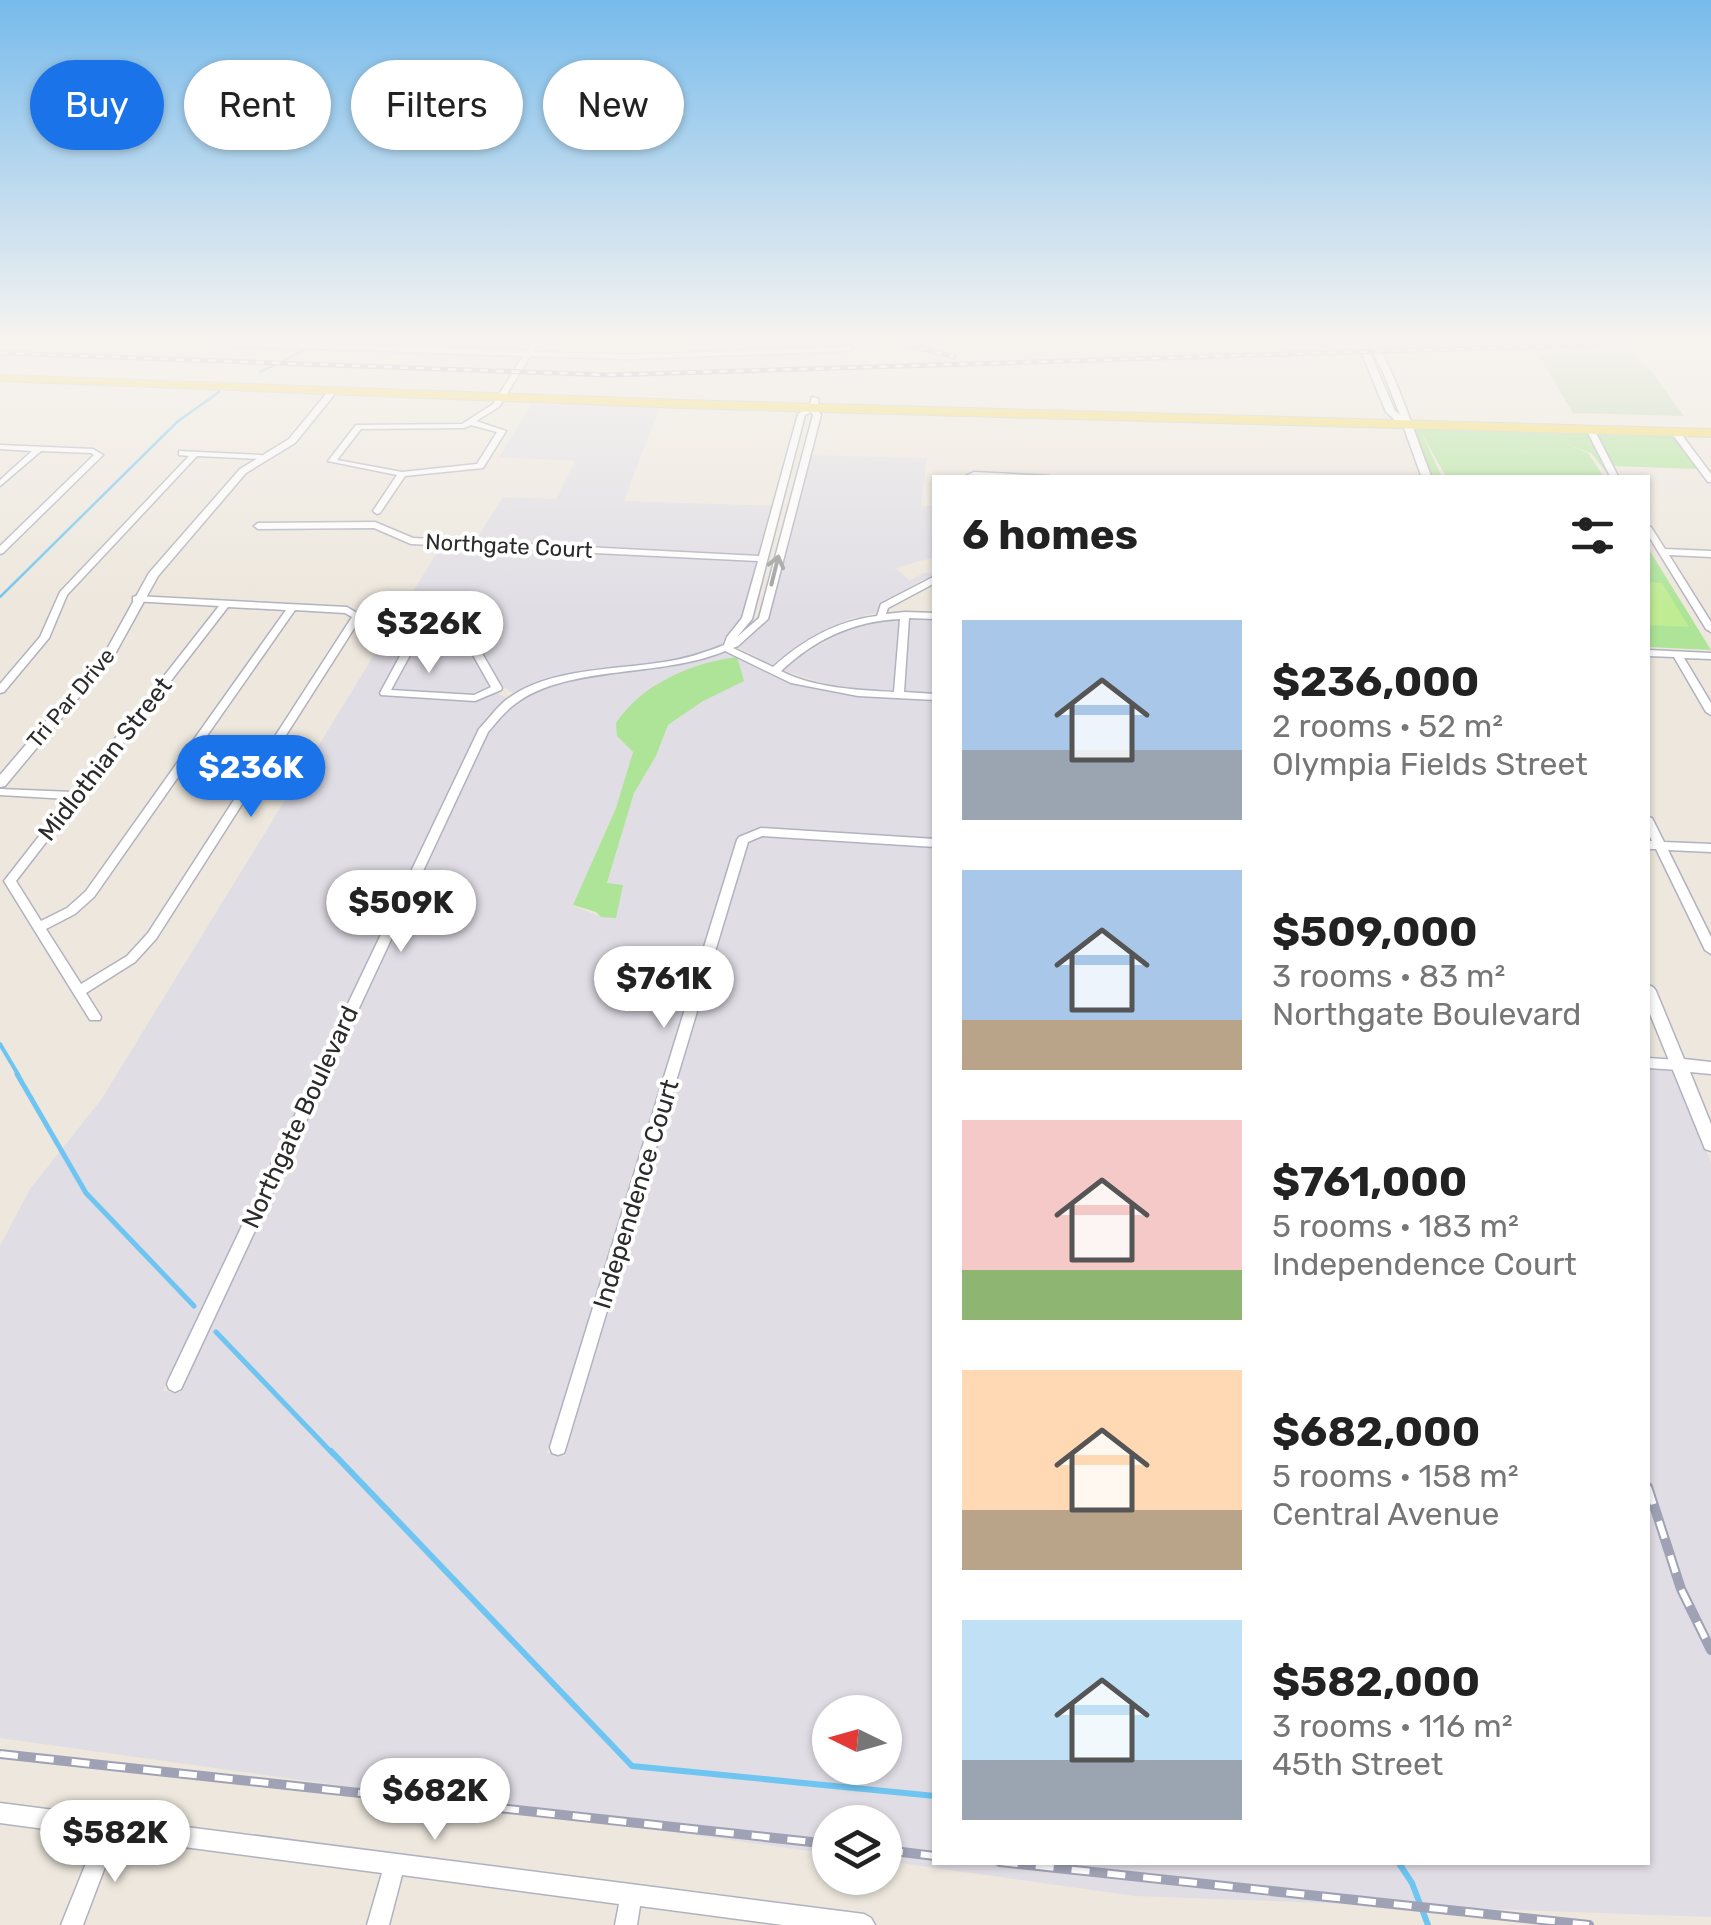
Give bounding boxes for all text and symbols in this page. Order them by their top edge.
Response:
chip: Buy [30,60,164,150]
chip: Rent [184,60,331,150]
chip: Filters [351,60,523,150]
chip: New [543,60,684,150]
icon: filters [1565,508,1620,563]
text: 6 homes [962,510,1138,560]
street label: Northgate Court [425,528,594,564]
one-way arrow [767,555,785,587]
pin: $326K [359,591,499,676]
text: $326K [376,604,482,642]
street label: Tri Par Drive [21,642,121,754]
text: $236,000 [1272,657,1479,707]
icon: home [1042,660,1162,780]
street label: Midlothian Street [32,671,178,847]
text: 2 rooms · 52 m² [1272,707,1503,745]
pin: $236K [181,735,321,820]
text: Olympia Fields Street [1272,745,1588,783]
text: $236K [198,748,304,786]
pin: $509K [331,870,471,955]
text: $509K [348,883,454,921]
text: $509,000 [1272,907,1478,957]
icon: home [1042,910,1162,1030]
pin: $761K [594,946,734,1031]
text: 3 rooms · 83 m² [1272,957,1505,995]
text: $761K [616,959,712,997]
text: Northgate Boulevard [1272,995,1581,1033]
street label: Northgate Boulevard [236,1001,364,1233]
street label: Independence Court [587,1076,685,1312]
text: $761,000 [1272,1157,1467,1207]
icon: home [1042,1160,1162,1280]
text: 5 rooms · 183 m² [1272,1207,1519,1245]
text: Independence Court [1272,1245,1577,1283]
text: $682,000 [1272,1407,1480,1457]
icon: home [1042,1410,1162,1530]
text: 5 rooms · 158 m² [1272,1457,1519,1495]
text: Central Avenue [1272,1495,1499,1533]
text: $582,000 [1272,1657,1480,1707]
icon: home [1042,1660,1162,1780]
north arrow [812,1695,902,1785]
map controls [812,1695,902,1895]
text: 3 rooms · 116 m² [1272,1707,1513,1745]
text: 45th Street [1272,1745,1443,1783]
pin: $682K [365,1758,505,1843]
text: $682K [382,1771,488,1809]
pin: $582K [45,1800,185,1885]
button: layers [812,1805,902,1895]
text: $582K [62,1813,168,1851]

